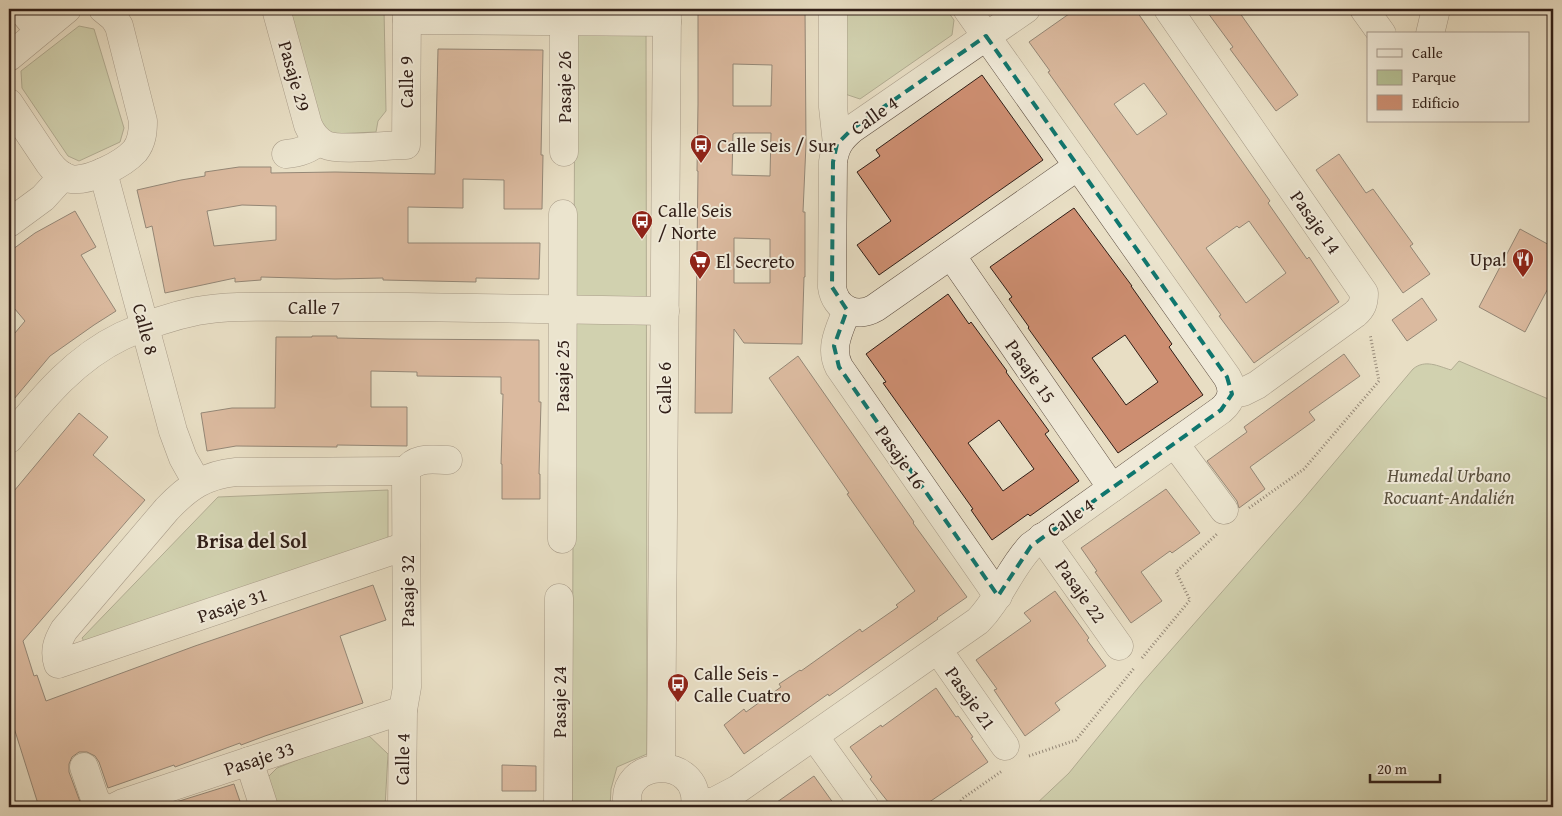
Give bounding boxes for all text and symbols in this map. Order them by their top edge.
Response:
legend [1367,32,1530,122]
street label: Pasaje 29 [272,37,318,115]
text: Calle [1412,42,1443,63]
street label: Pasaje 26 [550,51,578,123]
street label: Calle 9 [392,56,420,108]
text: Parque [1412,66,1456,87]
street label: Calle 4 [845,89,903,141]
text: Edificio [1412,92,1460,113]
place label: Calle Seis / Sur [717,131,836,159]
bus stop icon: Calle Seis / Sur [689,133,713,164]
street label: Pasaje 14 [1284,184,1348,260]
place label: Calle Seis / Norte [658,196,732,246]
bus stop icon: Calle Seis / Norte [630,209,654,240]
place label: Upa! [1470,245,1507,273]
place label: El Secreto [716,247,795,275]
restaurant icon: Upa! [1511,247,1535,278]
supermarket icon: El Secreto [688,249,712,280]
street label: Calle 7 [288,293,340,321]
street label: Calle 8 [126,300,166,358]
street label: Pasaje 15 [999,333,1063,409]
street label: Pasaje 25 [548,340,576,412]
street label: Calle 6 [650,362,678,414]
street label: Pasaje 16 [869,419,933,495]
park label: Humedal Urbano Rocuant-Andalién [1382,461,1515,511]
street label: Calle 4 [1041,491,1099,543]
district label: Brisa del Sol [197,526,307,555]
street label: Pasaje 22 [1049,553,1113,629]
street label: Pasaje 32 [393,555,421,627]
street label: Pasaje 31 [193,580,271,630]
place label: Calle Seis - Calle Cuatro [694,659,791,709]
street label: Pasaje 21 [939,660,1003,736]
street label: Pasaje 24 [545,666,573,738]
bus stop icon: Calle Seis - Calle Cuatro [666,672,690,703]
street label: Calle 4 [388,733,416,785]
street label: Pasaje 33 [220,734,298,782]
scale bar [1370,751,1440,783]
text: 20 m [1377,758,1408,779]

